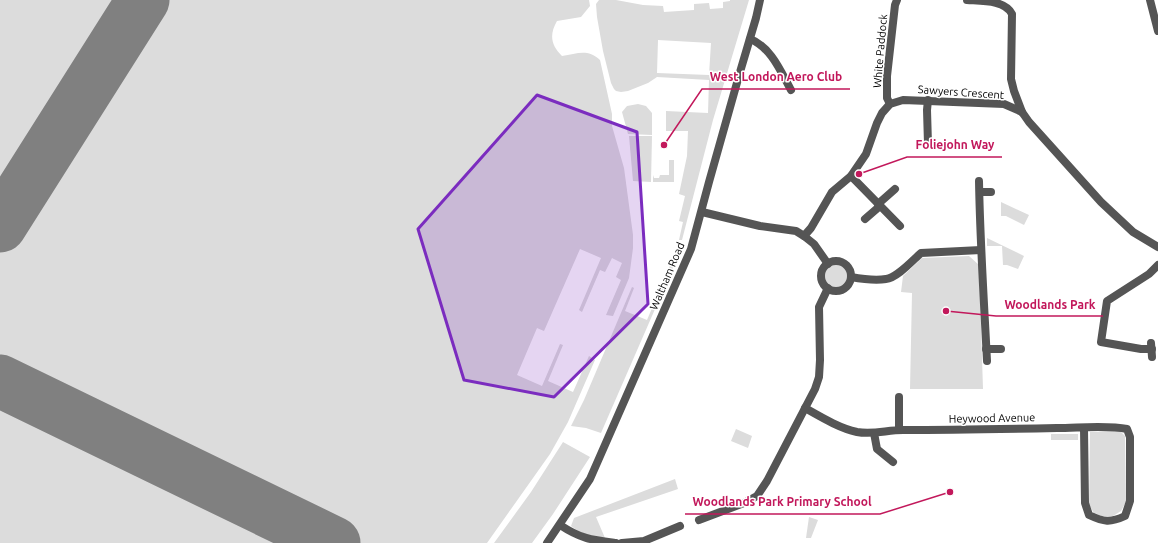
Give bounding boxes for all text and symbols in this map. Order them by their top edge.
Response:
street label: White Paddock [871,13,889,88]
callout: West London Aero Club [702,65,850,89]
text: West London Aero Club [710,70,842,83]
street label: Sawyers Crescent [917,83,1005,101]
callout: Foliejohn Way [907,133,1002,157]
text: Foliejohn Way [916,138,995,151]
street label: Waltham Road [647,240,687,312]
callout: Woodlands Park [996,292,1103,316]
text: Woodlands Park [1004,298,1096,311]
street label: Heywood Avenue [949,411,1035,425]
callout: Woodlands Park Primary School [685,490,880,514]
text: Woodlands Park Primary School [692,495,872,508]

